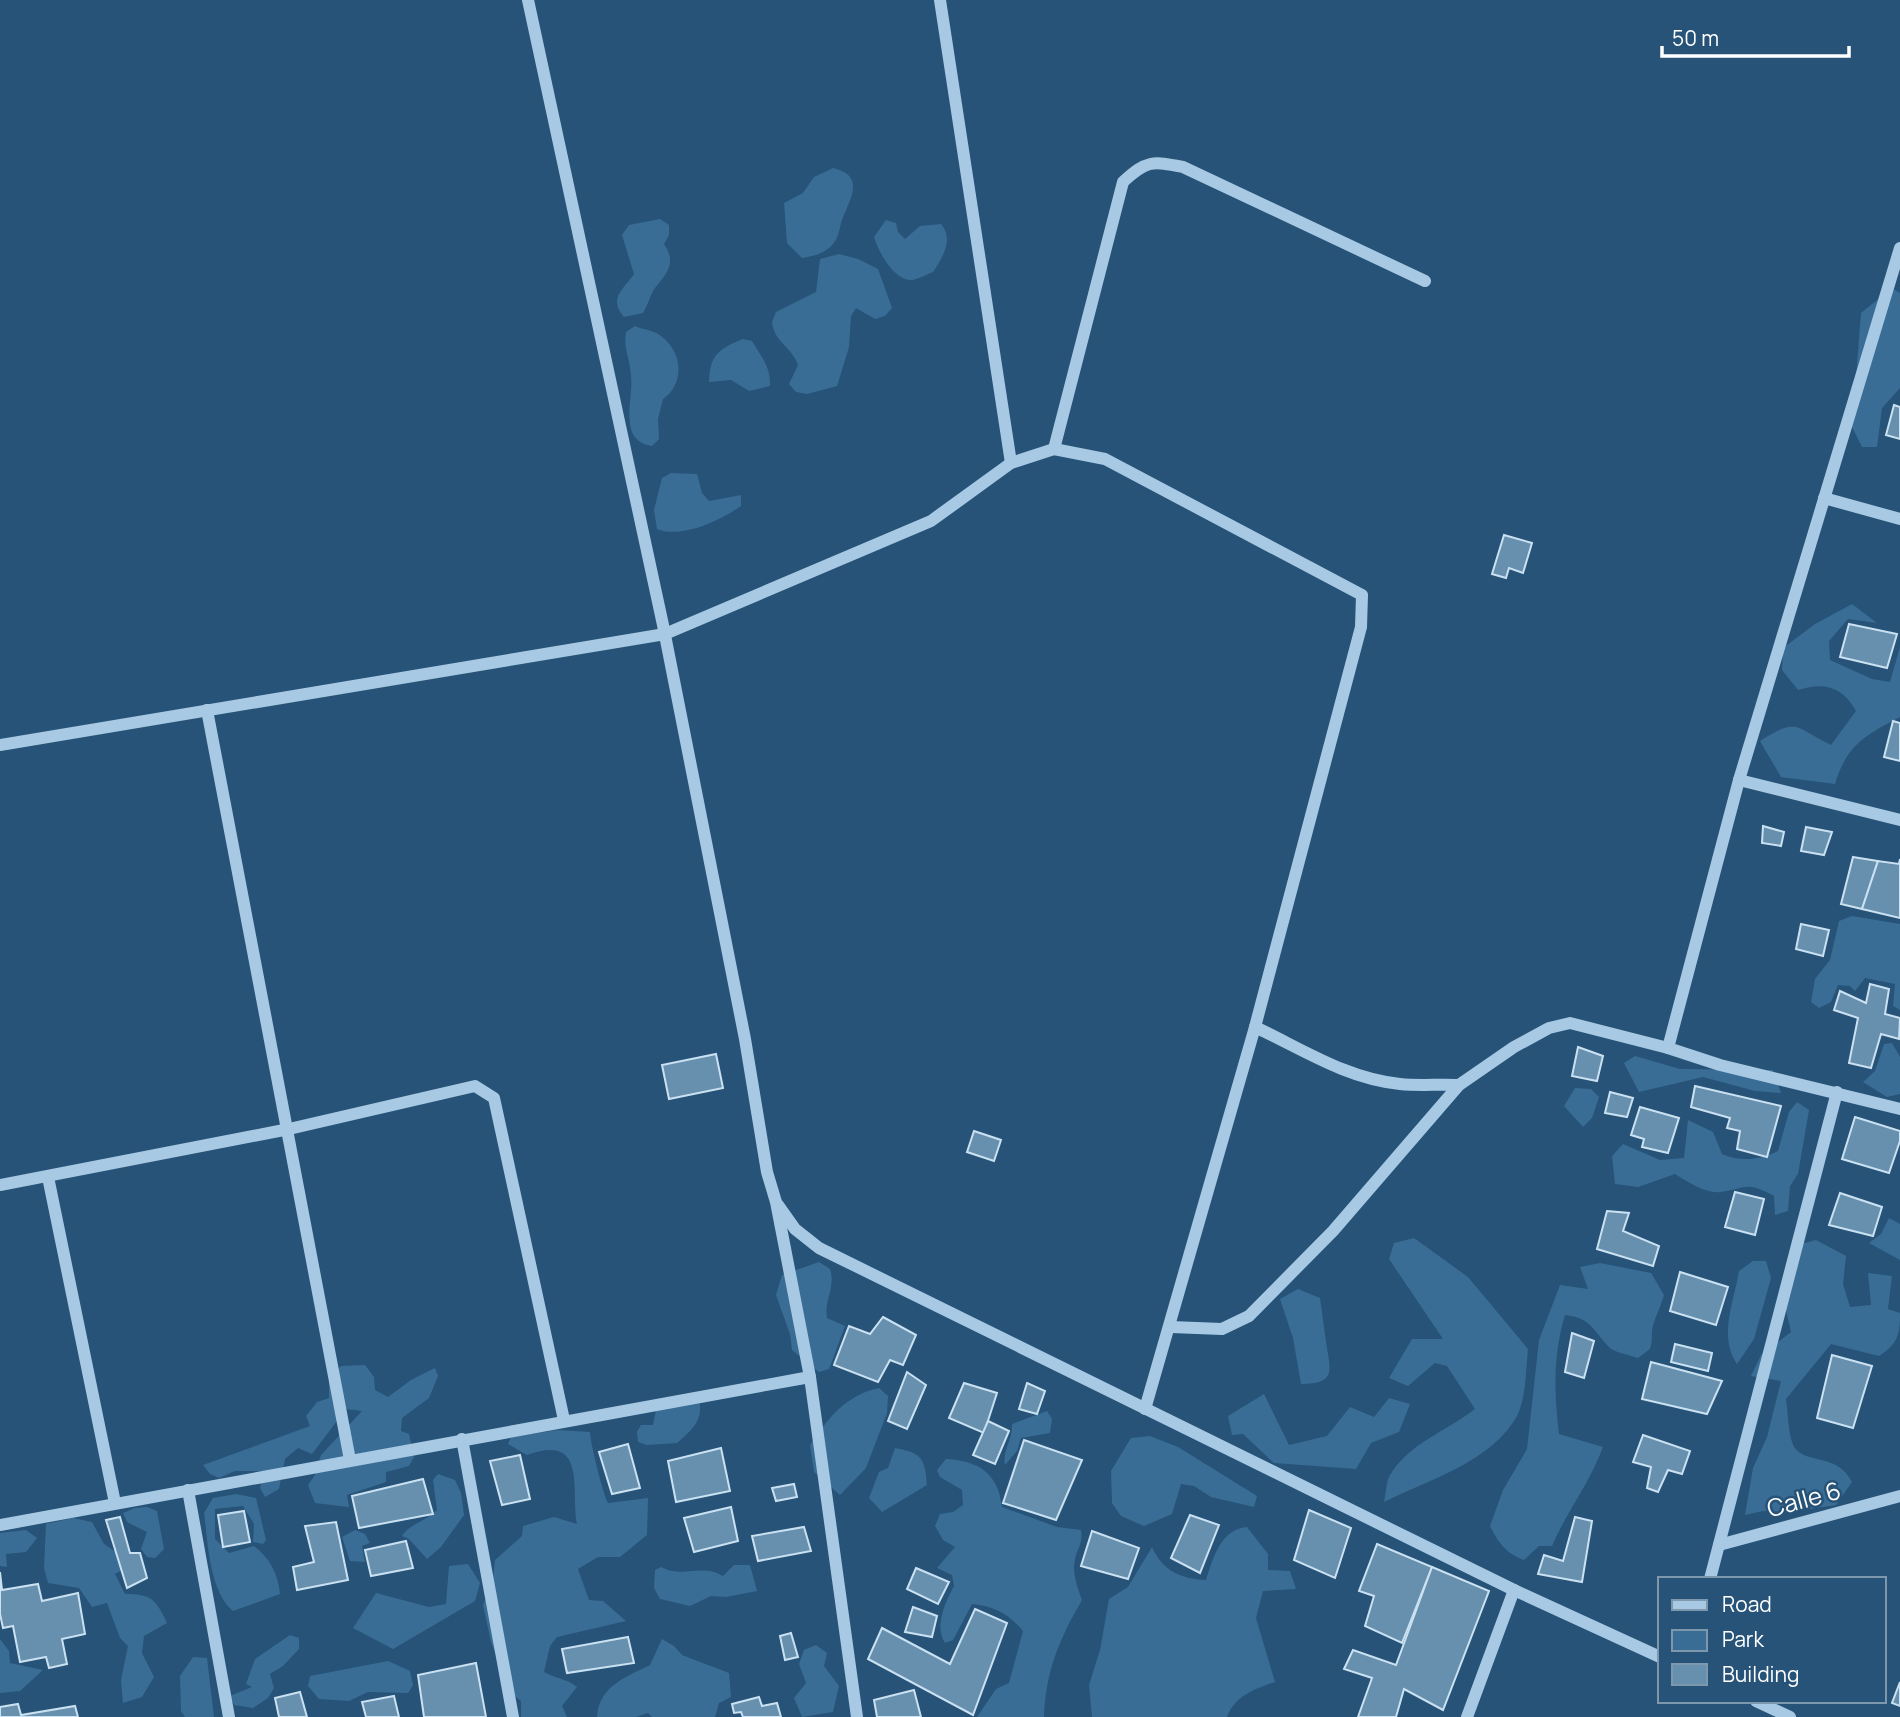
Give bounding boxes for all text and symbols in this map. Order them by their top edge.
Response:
scale bar [1662,14,1849,58]
text: 50 m [1672,24,1719,52]
street label: Calle 6 [1763,1473,1844,1524]
legend [1658,1577,1886,1703]
text: Road [1722,1590,1772,1618]
text: Park [1722,1625,1764,1653]
text: Building [1722,1660,1799,1688]

